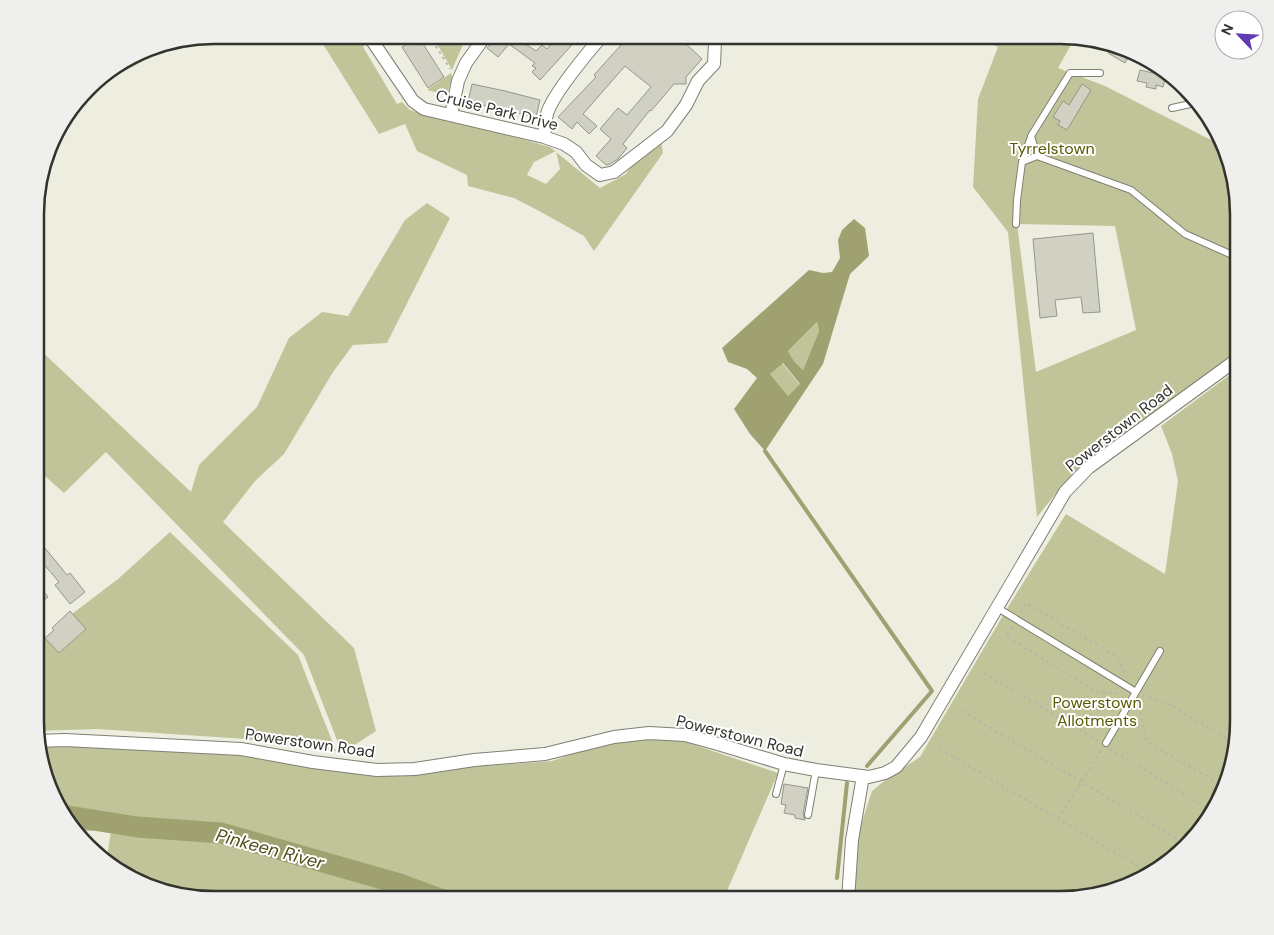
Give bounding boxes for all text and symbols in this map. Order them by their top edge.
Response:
north arrow [1214,10,1264,60]
text: N [1217,21,1238,38]
street label: Cruise Park Drive [434,85,560,135]
park label: Tyrrelstown [1009,138,1095,159]
street label: Powerstown Road [1061,379,1177,477]
park label: Powerstown Allotments [1052,692,1142,731]
street label: Powerstown Road [674,710,806,762]
street label: Powerstown Road [244,724,376,762]
water label: Pinkeen River [213,823,328,875]

